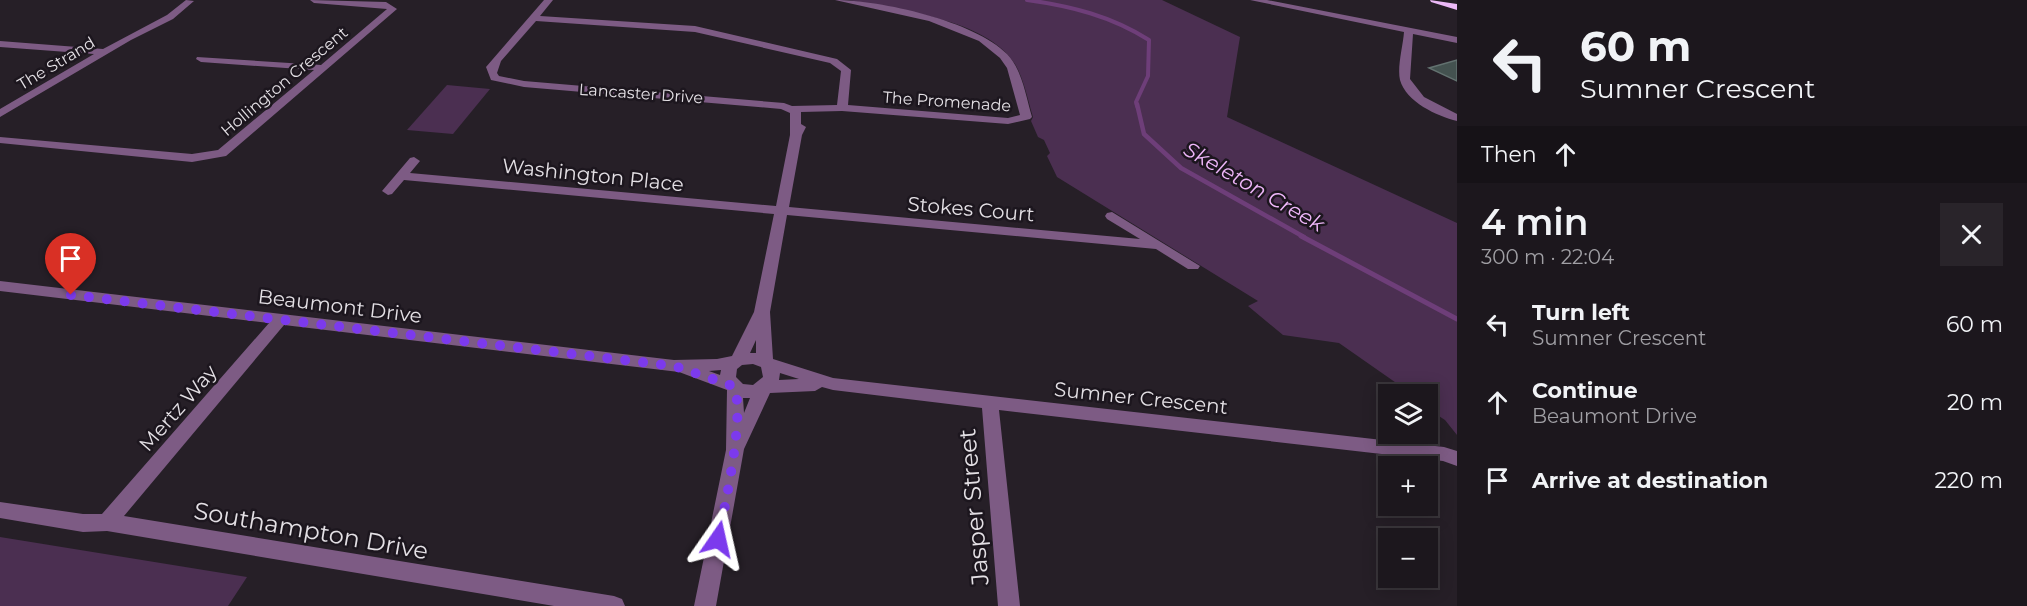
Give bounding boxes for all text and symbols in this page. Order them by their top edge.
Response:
text: 60 m [1580,20,1691,72]
street label: Hollington Crescent [217,22,352,140]
icon: left [1481,24,1559,102]
street label: The Strand [14,33,98,94]
text: Sumner Crescent [1580,72,1815,105]
street label: Lancaster Drive [578,80,704,107]
street label: The Promenade [882,88,1012,115]
water label: Skeleton Creek [1180,136,1330,238]
icon: ahead [1549,138,1582,171]
text: Then [1481,141,1537,168]
street label: Washington Place [501,154,685,196]
street label: Stokes Court [907,191,1035,227]
text: 4 min [1481,200,1588,244]
button: close [1940,203,2003,266]
pin [45,233,96,295]
icon: arrive [54,242,87,275]
text: 300 m · 22:04 [1481,245,1614,269]
street label: Beaumont Drive [257,284,423,328]
text: Turn left [1532,299,1630,326]
icon: left [1481,308,1514,341]
text: 60 m [1946,311,2003,338]
text: Sumner Crescent [1532,326,1706,350]
street label: Mertz Way [134,360,222,456]
street label: Sumner Crescent [1053,377,1229,419]
text: Continue [1532,377,1638,404]
map controls [1378,384,1438,588]
button: layers [1378,384,1438,444]
icon: ahead [1481,386,1514,419]
text: 20 m [1947,389,2003,416]
text: Beaumont Drive [1532,404,1697,428]
street label: Jasper Street [952,427,995,588]
button: + [1378,456,1438,516]
icon: arrive [1481,464,1514,497]
text: Arrive at destination [1532,467,1768,494]
text: 220 m [1934,467,2003,494]
street label: Southampton Drive [192,496,431,565]
position arrow [686,507,750,571]
button: − [1378,528,1438,588]

